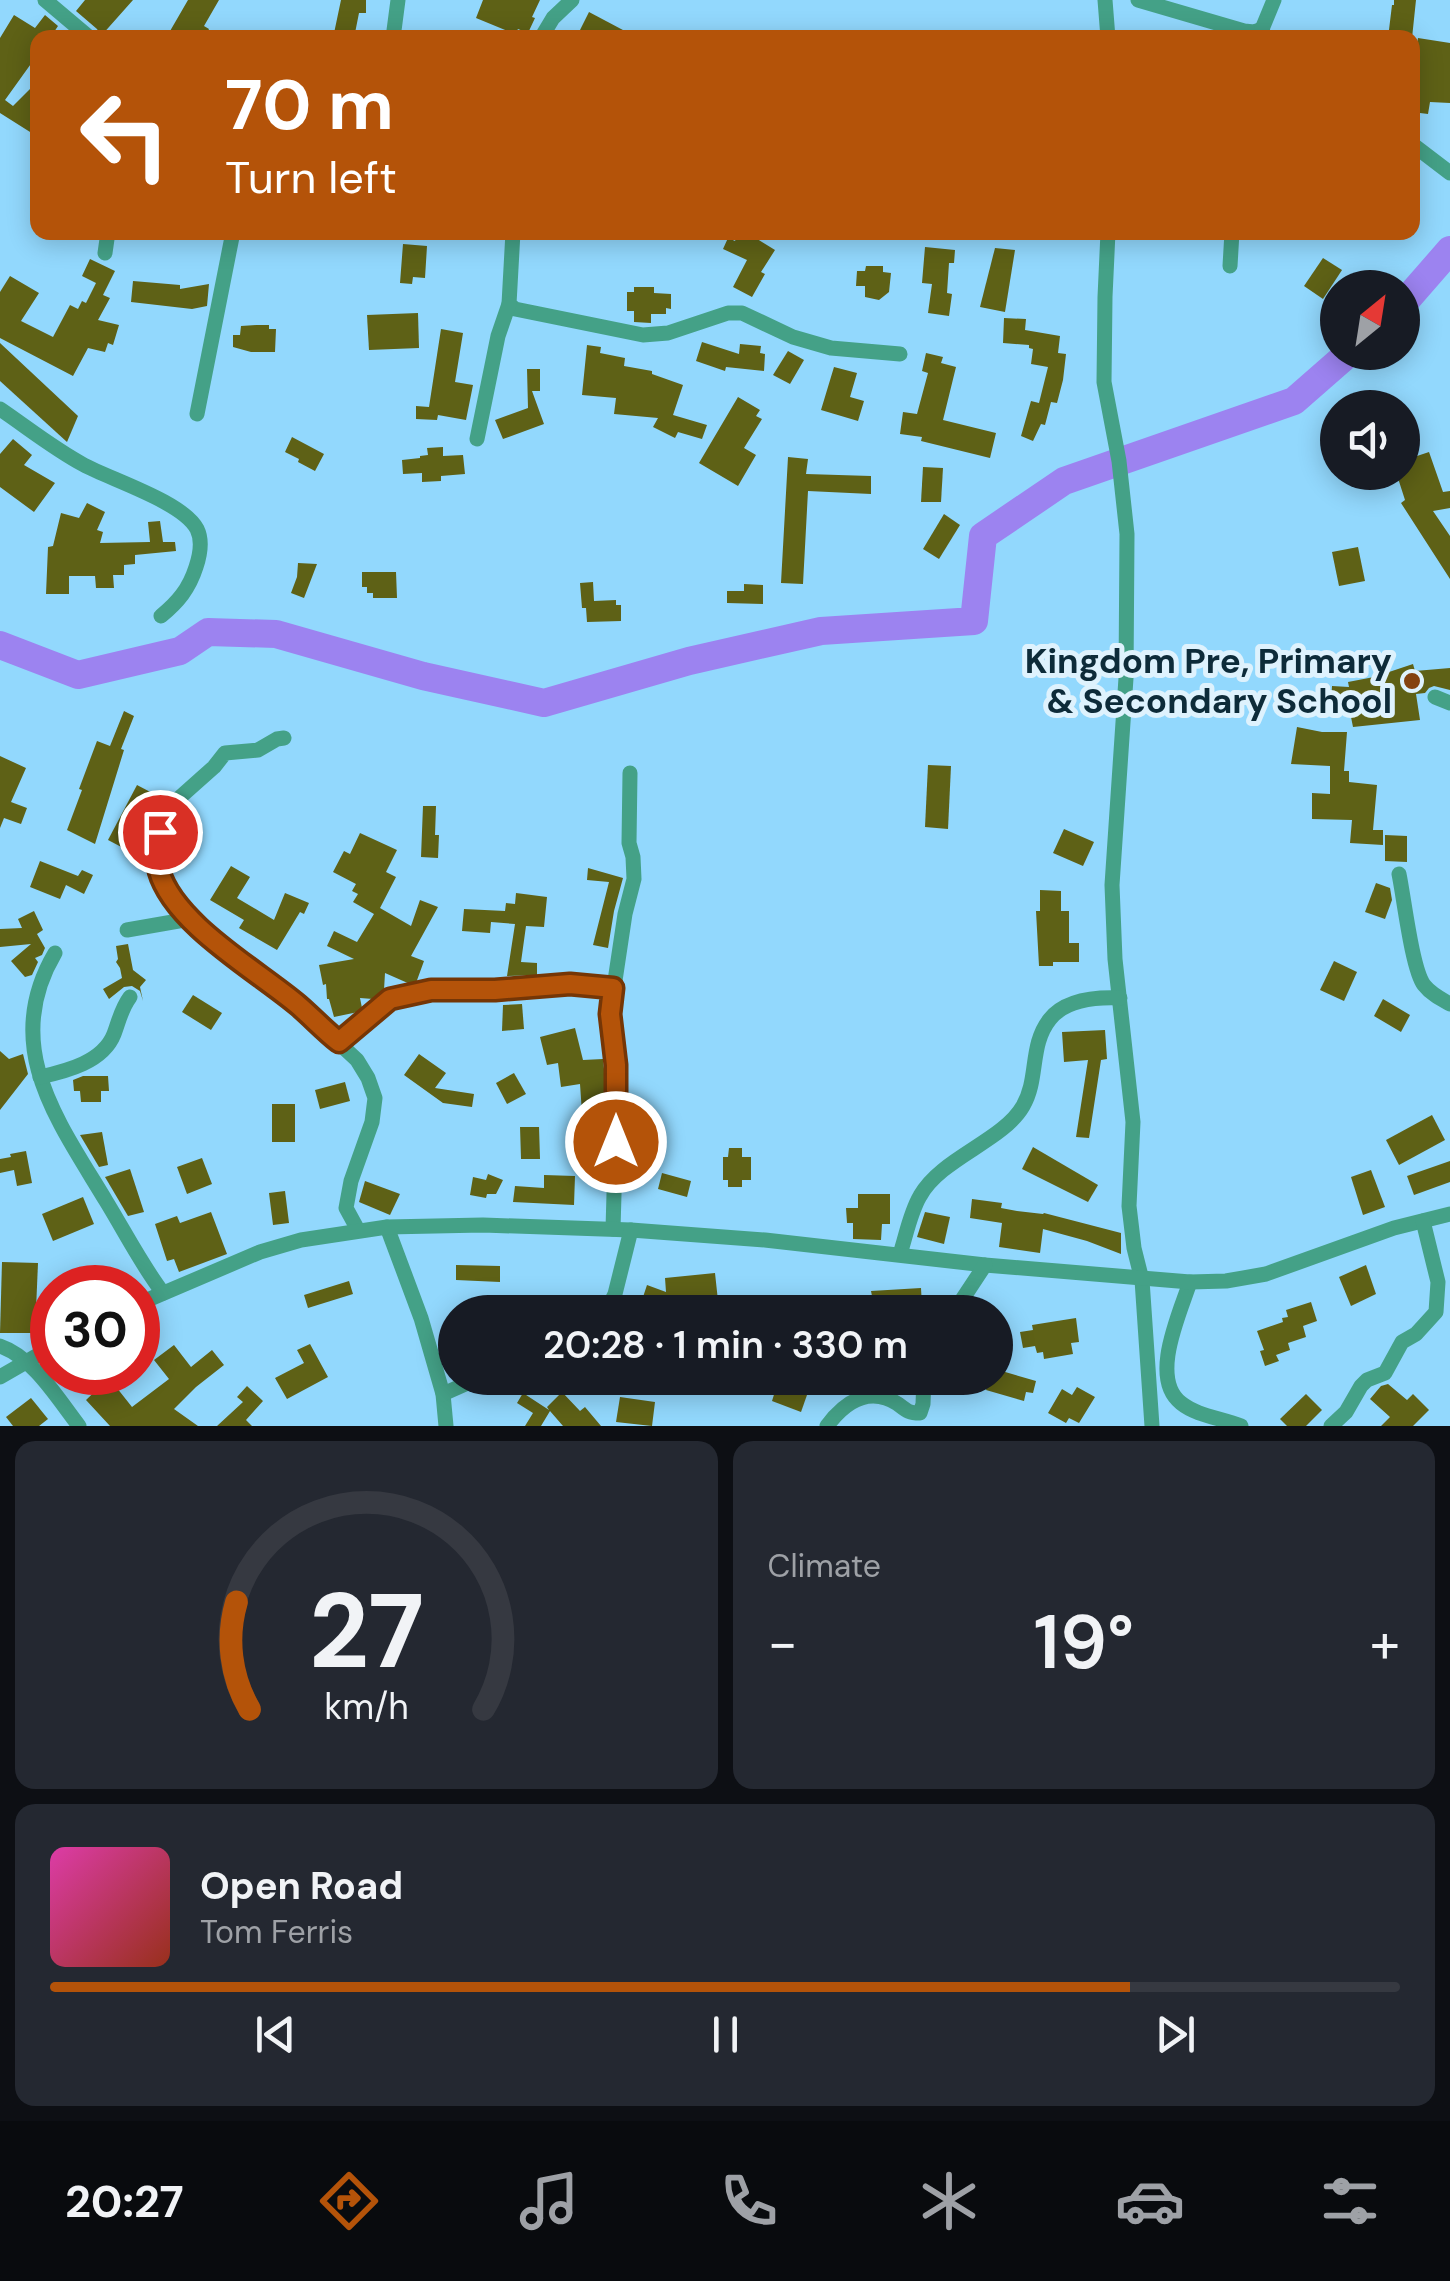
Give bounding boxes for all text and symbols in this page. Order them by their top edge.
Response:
text: 70 m [225,60,394,151]
icon: left [60,70,190,200]
text: Turn left [225,148,397,207]
north arrow [1320,270,1420,370]
map controls [1320,270,1420,490]
button: sound [1320,390,1420,490]
place label: Kingdom Pre, Primary & Secondary School [1025,638,1392,724]
marker: Kingdom Pre, Primary & Secondary School [1401,670,1423,692]
pin [118,790,203,875]
icon: arrive [133,805,188,860]
position arrow [564,1090,668,1194]
speed limit sign: 30 [30,1265,160,1395]
text: 20:28 · 1 min · 330 m [543,1320,908,1370]
text: Climate [768,1545,881,1587]
text: 27 [309,1564,424,1699]
text: 19° [1034,1594,1134,1691]
text: − [768,1607,798,1679]
text: + [1370,1607,1400,1679]
text: km/h [324,1684,408,1730]
text: Open Road [200,1861,403,1911]
text: Tom Ferris [200,1911,353,1953]
icon: previous [248,2007,303,2062]
icon: pause [698,2007,753,2062]
icon: next [1148,2007,1203,2062]
icon: directions [314,2166,384,2236]
icon: music [514,2166,584,2236]
icon: phone [714,2166,784,2236]
icon: climate [914,2166,984,2236]
icon: car [1115,2166,1185,2236]
icon: filters [1315,2166,1385,2236]
text: 20:27 [65,2172,184,2231]

